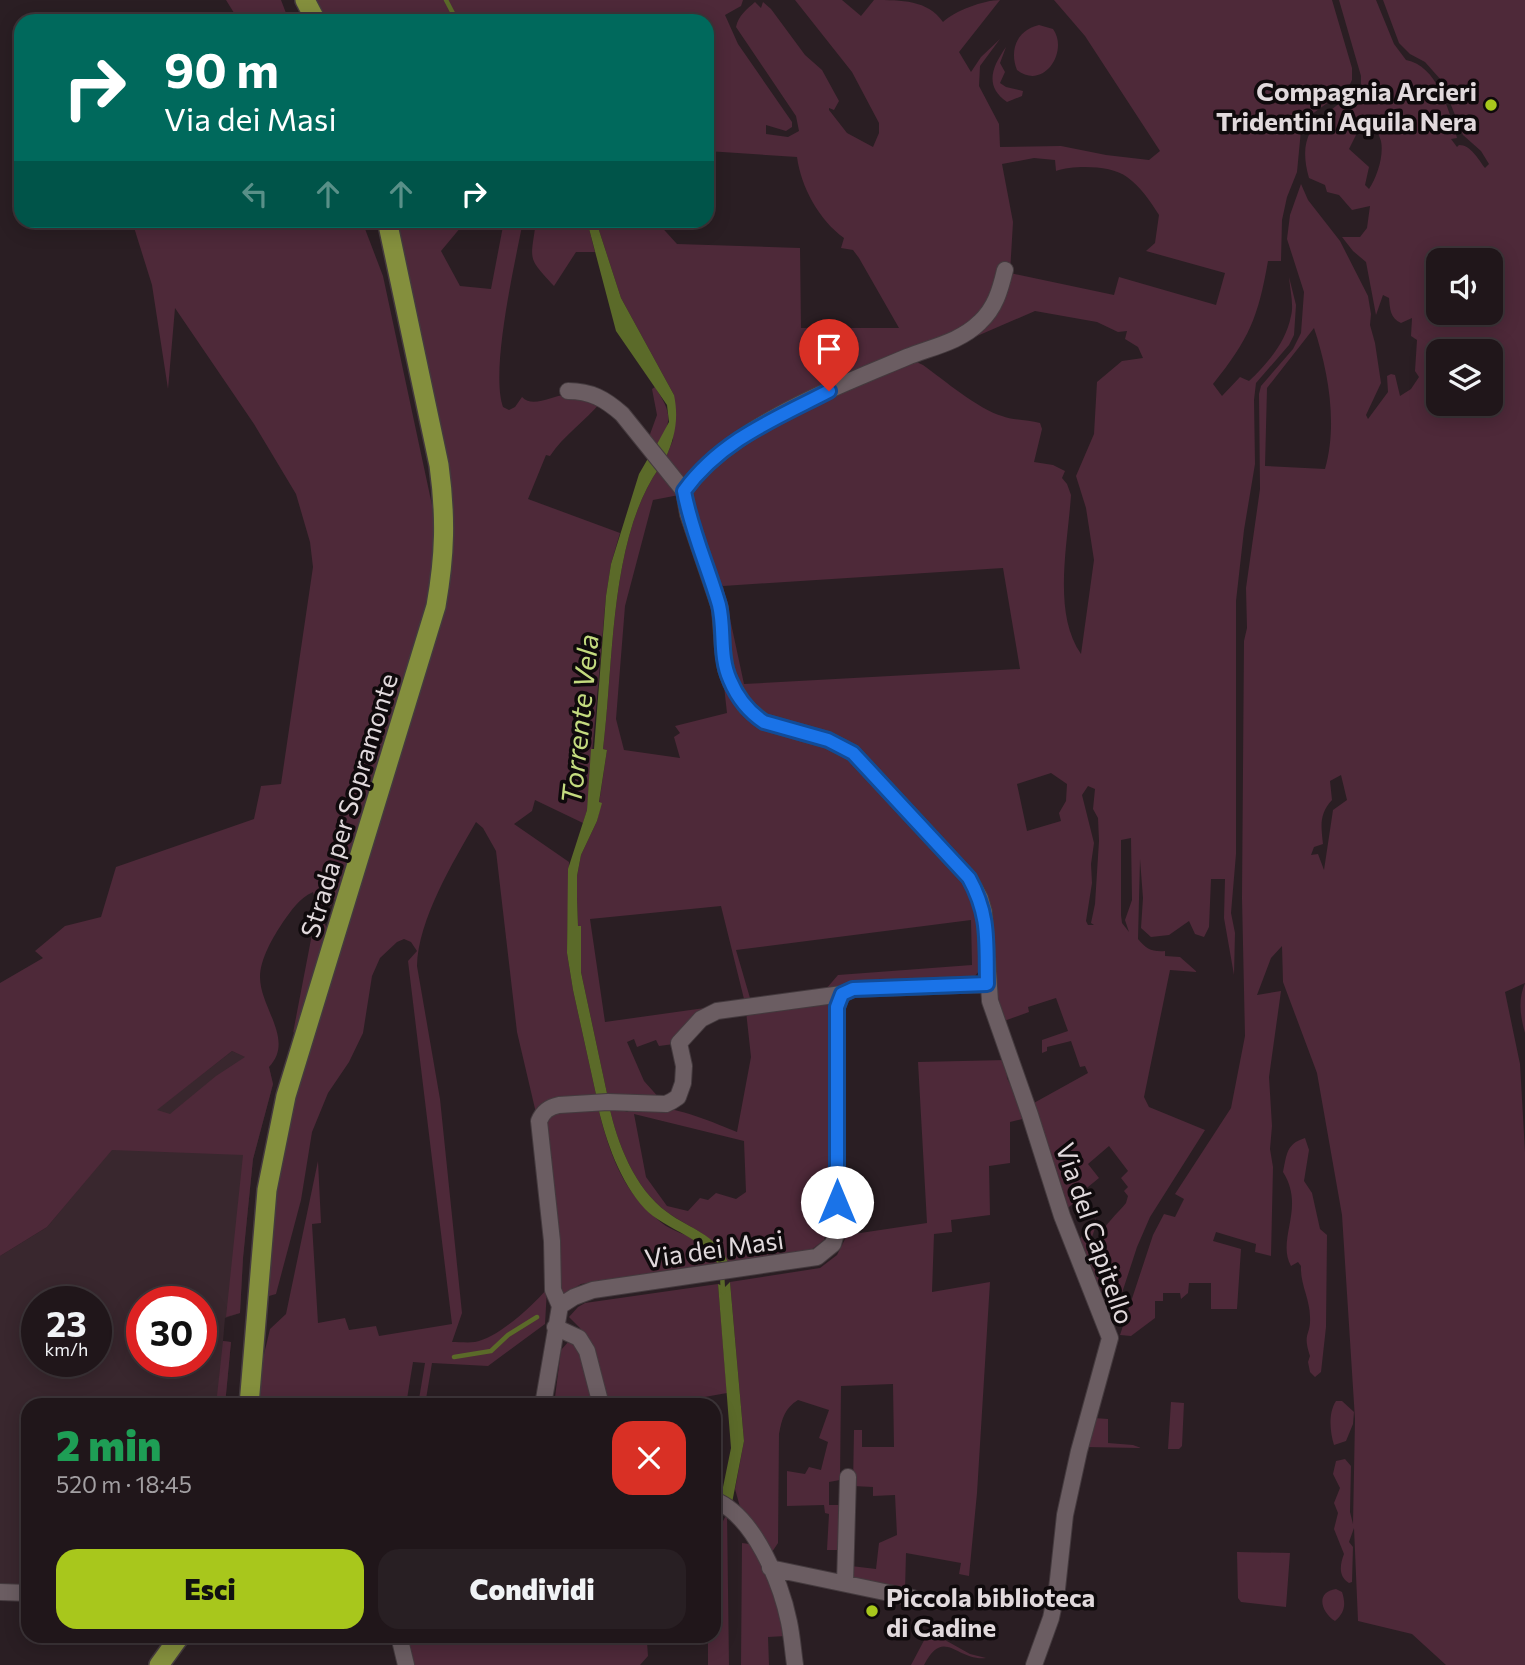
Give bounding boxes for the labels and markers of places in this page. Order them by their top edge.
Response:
place label: Compagnia Arcieri Tridentini Aquila Nera [1216,75,1477,136]
marker: Compagnia Arcieri Tridentini Aquila Nera [1483,97,1499,113]
pin [799,319,859,391]
place label: Piccola biblioteca di Cadine [886,1581,1095,1642]
marker: Piccola biblioteca di Cadine [864,1603,880,1619]

